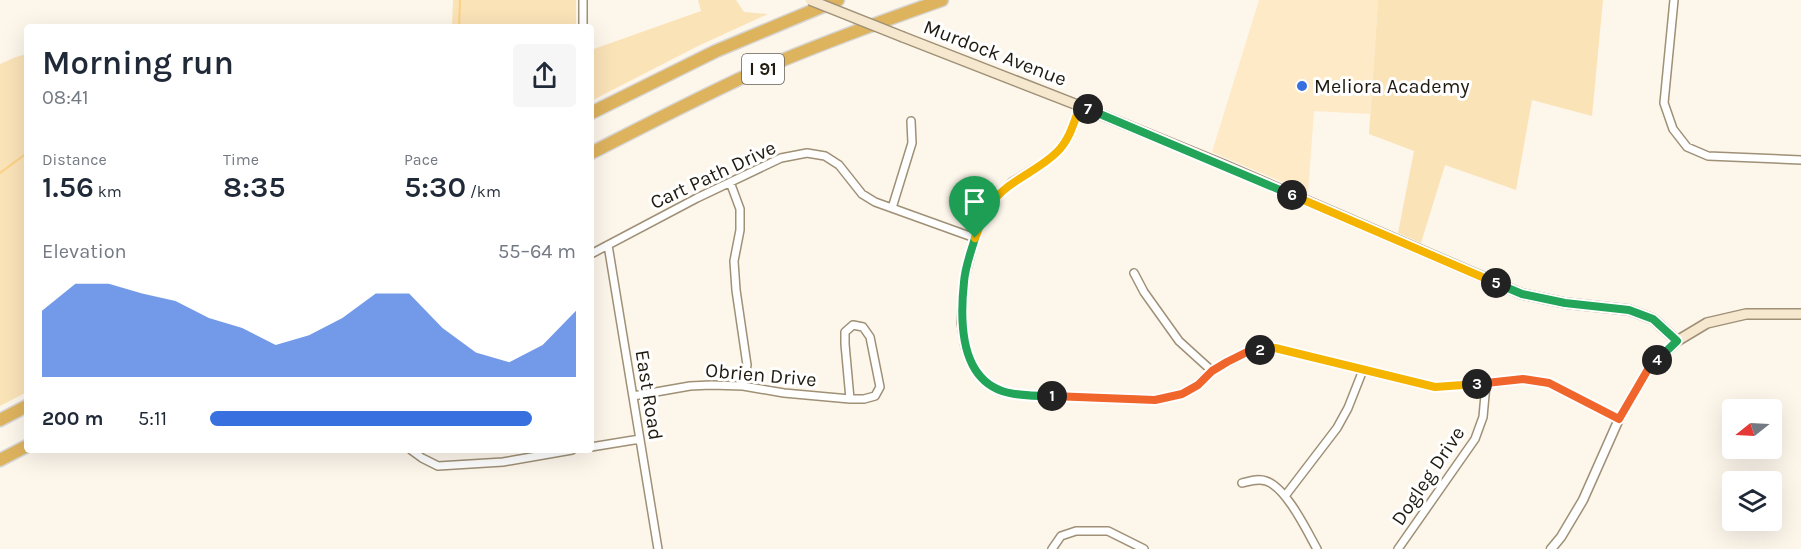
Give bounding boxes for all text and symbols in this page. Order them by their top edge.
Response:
street label: Murdock Avenue [920,15,1070,91]
text: Morning run [42,44,234,82]
button: share [513,44,576,107]
road number: I 91 [742,54,784,84]
place label: Meliora Academy [1314,75,1470,98]
marker: Meliora Academy [1295,79,1309,93]
text: 08:41 [42,86,89,109]
pin: 7 [1073,94,1103,124]
text: 7 [1084,99,1092,118]
street label: Cart Path Drive [647,136,779,214]
text: Distance [42,150,107,169]
text: Time [223,150,259,169]
text: Pace [404,150,438,169]
text: 1.56 [42,169,94,205]
text: 8:35 [223,169,286,205]
text: 5:30 [404,169,466,205]
pin [949,176,1000,238]
pin: 6 [1277,180,1307,210]
text: km [94,182,122,201]
text: /km [466,182,501,201]
icon: arrive [958,185,991,218]
text: 6 [1287,185,1297,204]
text: Elevation [42,240,127,263]
text: 55–64 m [498,240,576,263]
pin: 5 [1481,268,1511,298]
text: 5 [1491,273,1501,292]
pin: 2 [1245,335,1275,365]
text: 2 [1255,340,1265,359]
pin: 4 [1642,345,1672,375]
street label: East Road [631,348,667,442]
text: 4 [1652,350,1662,369]
street label: Obrien Drive [704,359,818,391]
pin: 3 [1462,369,1492,399]
text: 3 [1472,374,1482,393]
pin: 1 [1037,381,1067,411]
text: 1 [1049,386,1055,405]
north arrow [1722,399,1782,459]
map controls [1722,399,1782,531]
text: 200 m [42,407,103,430]
text: 5:11 [138,407,167,430]
street label: Dogleg Drive [1387,422,1469,530]
button: layers [1722,471,1782,531]

